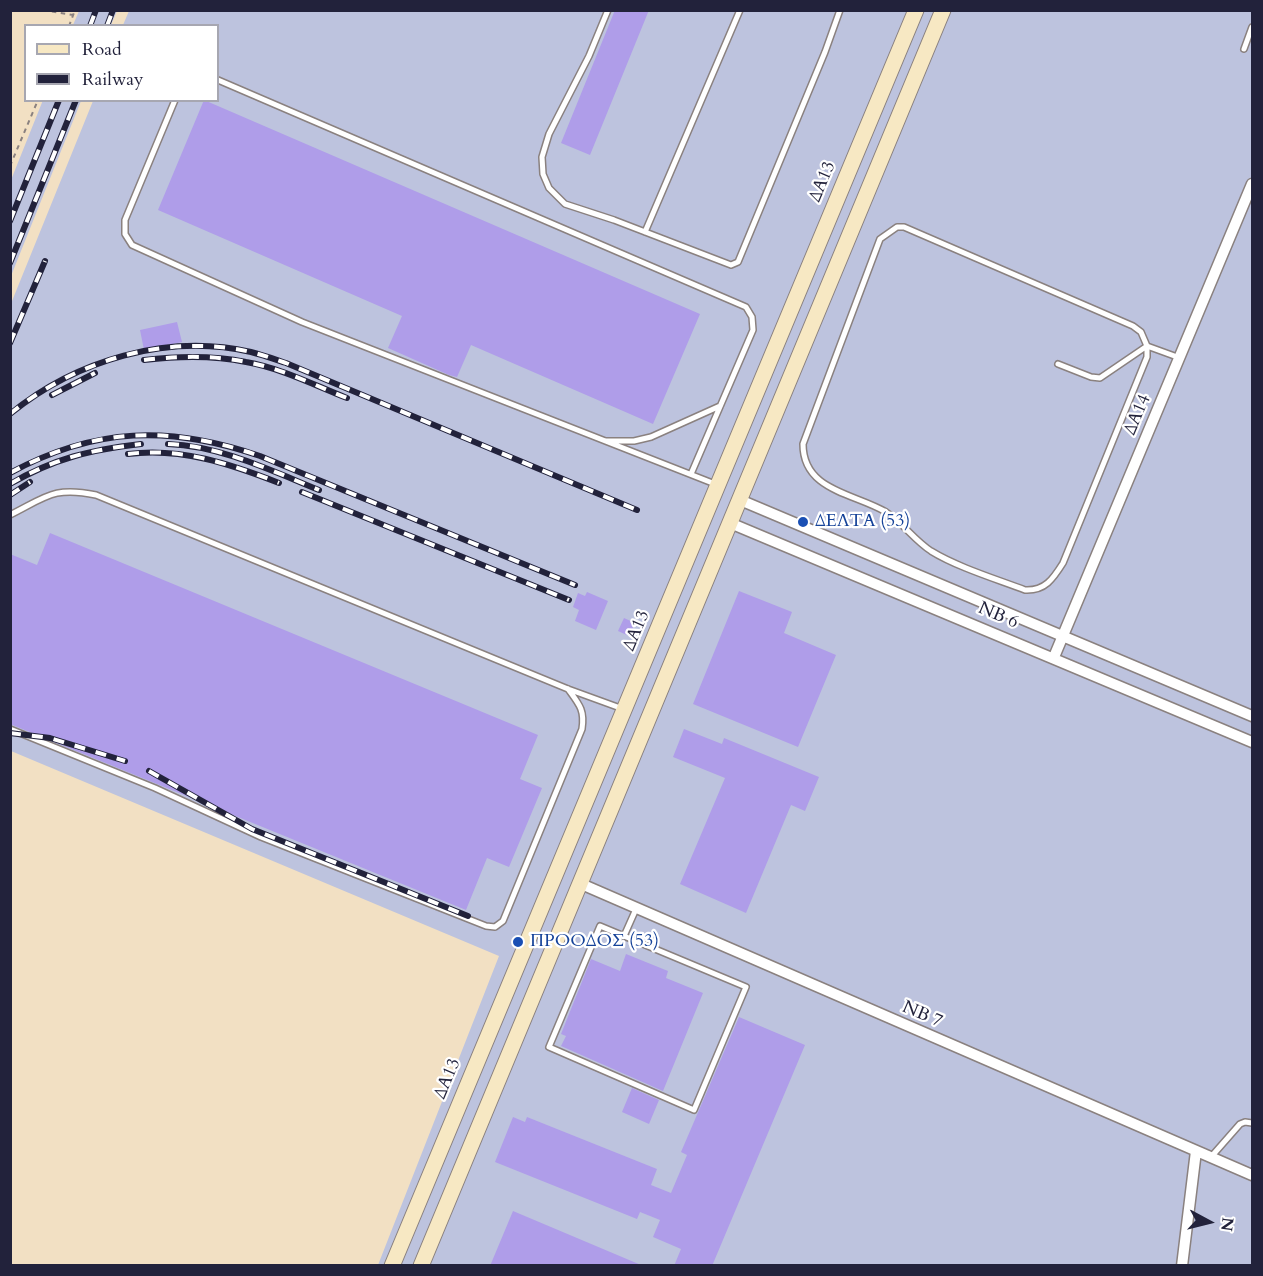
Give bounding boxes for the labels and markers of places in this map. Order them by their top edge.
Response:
place label: ΔΕΛΤΑ (53) [815,511,910,533]
marker: ΔΕΛΤΑ (53) [796,515,810,529]
place label: ΠΡΟΟΔΟΣ (53) [530,931,659,953]
marker: ΠΡΟΟΔΟΣ (53) [511,935,525,949]

